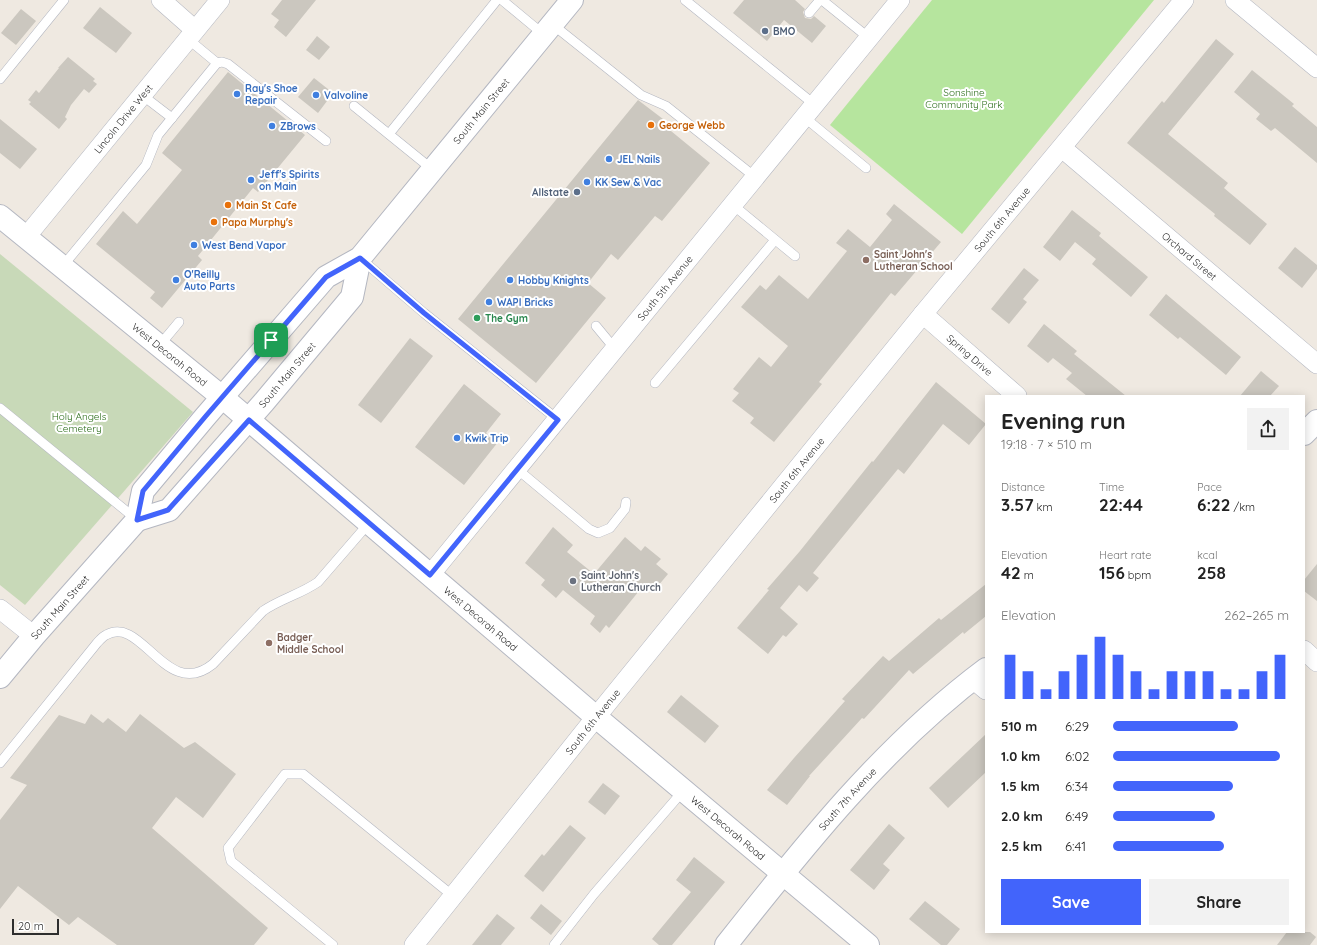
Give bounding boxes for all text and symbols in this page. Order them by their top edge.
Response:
place label: BMO [773,25,796,38]
marker: BMO [760,26,770,36]
street label: South Main Street [450,75,513,147]
street label: Lincoln Drive West [91,81,156,156]
place label: Ray's Shoe Repair [245,82,298,107]
park label: Sonshine Community Park [925,86,1003,111]
marker: Ray's Shoe Repair [232,89,242,99]
place label: Valvoline [324,89,368,102]
marker: Valvoline [311,90,321,100]
place label: George Webb [659,119,725,132]
place label: ZBrows [280,120,316,133]
marker: George Webb [646,120,656,130]
marker: ZBrows [267,121,277,131]
place label: JEL Nails [617,153,660,166]
marker: JEL Nails [604,154,614,164]
place label: Jeff's Spirits on Main [259,168,319,193]
marker: Jeff's Spirits on Main [246,175,256,185]
place label: KK Sew & Vac [595,176,661,189]
marker: KK Sew & Vac [582,177,592,187]
street label: South 6th Avenue [971,184,1033,255]
place label: Allstate [532,186,569,199]
marker: Allstate [572,187,582,197]
place label: Main St Cafe [236,199,297,212]
marker: Main St Cafe [223,200,233,210]
place label: Papa Murphy's [222,216,293,229]
marker: Papa Murphy's [209,217,219,227]
street label: Orchard Street [1159,229,1220,284]
place label: West Bend Vapor [202,239,287,252]
marker: West Bend Vapor [189,240,199,250]
place label: Saint John's Lutheran School [874,248,953,273]
street label: South 5th Avenue [635,252,696,323]
marker: Saint John's Lutheran School [861,255,871,265]
place label: O'Reilly Auto Parts [184,268,235,293]
place label: Hobby Knights [518,274,589,287]
marker: O'Reilly Auto Parts [171,275,181,285]
marker: Hobby Knights [505,275,515,285]
place label: WAPI Bricks [497,296,553,309]
marker: WAPI Bricks [484,297,494,307]
place label: The Gym [485,312,528,325]
marker: The Gym [472,313,482,323]
street label: West Decorah Road [129,320,210,389]
pin [254,323,288,357]
icon: arrive [260,329,282,351]
street label: Spring Drive [944,332,995,379]
street label: South Main Street [256,339,319,410]
text: Evening run [1001,407,1126,435]
button: share [1247,408,1289,450]
park label: Holy Angels Cemetery [52,410,107,435]
place label: Kwik Trip [465,432,509,445]
marker: Kwik Trip [452,433,462,443]
street label: South 6th Avenue [766,434,828,506]
text: 19:18 · 7 × 510 m [1001,436,1092,452]
text: Distance [1001,480,1045,494]
text: Time [1099,480,1124,494]
text: Pace [1197,480,1222,494]
text: 3.57 [1001,494,1034,515]
text: 22:44 [1099,494,1143,515]
text: 6:22 [1197,494,1230,515]
text: km [1034,500,1052,514]
text: /km [1230,500,1255,514]
text: Elevation [1001,548,1047,562]
text: Heart rate [1099,548,1151,562]
text: kcal [1197,548,1218,562]
text: 42 [1001,562,1021,583]
text: 156 [1099,562,1125,583]
text: 258 [1197,562,1226,583]
text: m [1021,568,1034,582]
text: bpm [1125,568,1151,582]
place label: Saint John's Lutheran Church [581,569,661,594]
street label: South Main Street [28,572,92,642]
marker: Saint John's Lutheran Church [568,576,578,586]
street label: West Decorah Road [441,584,520,654]
text: Elevation [1001,607,1056,623]
text: 262–265 m [1224,607,1289,623]
place label: Badger Middle School [277,631,344,656]
marker: Badger Middle School [264,638,274,648]
street label: South 6th Avenue [563,686,623,757]
text: 510 m [1001,718,1037,734]
text: 6:29 [1065,718,1089,734]
text: 1.0 km [1001,748,1040,764]
text: 6:02 [1065,748,1089,764]
street label: South 7th Avenue [816,765,880,833]
text: 1.5 km [1001,778,1040,794]
text: 6:34 [1065,778,1088,794]
street label: West Decorah Road [688,793,768,863]
text: 2.0 km [1001,808,1043,824]
text: 6:49 [1065,808,1088,824]
text: 2.5 km [1001,838,1042,854]
text: 6:41 [1065,838,1086,854]
button: Save [1001,879,1141,925]
button: Share [1149,879,1289,925]
scale bar [12,917,59,936]
text: 20 m [18,919,44,933]

